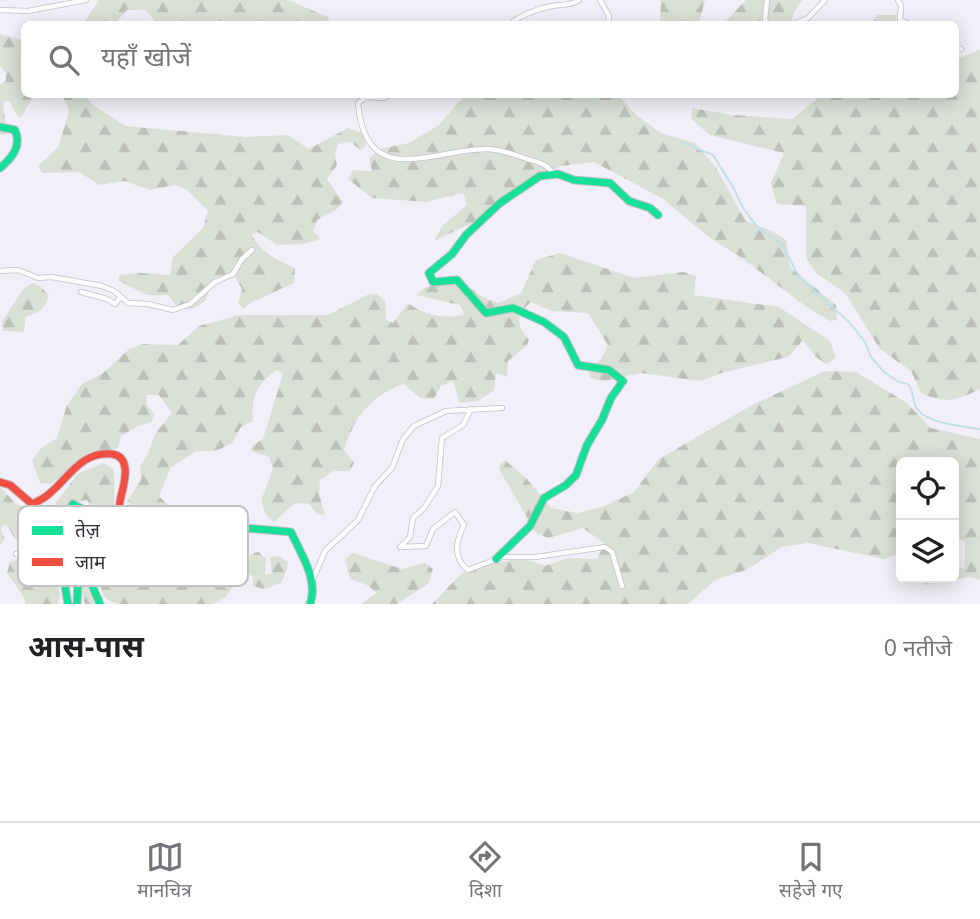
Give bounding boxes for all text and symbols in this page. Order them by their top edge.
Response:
search box [21,21,959,98]
icon: search [45,41,83,79]
text: यहाँ खोजें [101,42,191,72]
map controls [896,457,959,583]
button: locate [896,457,959,520]
legend [18,506,248,586]
text: तेज़ [75,519,101,541]
button: layers [896,520,959,583]
text: जाम [75,552,106,573]
text: आस-पास [28,630,144,663]
text: 0 नतीजे [884,635,952,661]
tab: मानचित्र [137,838,192,905]
tab: दिशा [466,838,504,905]
tab: सहेजे गए [779,838,843,905]

